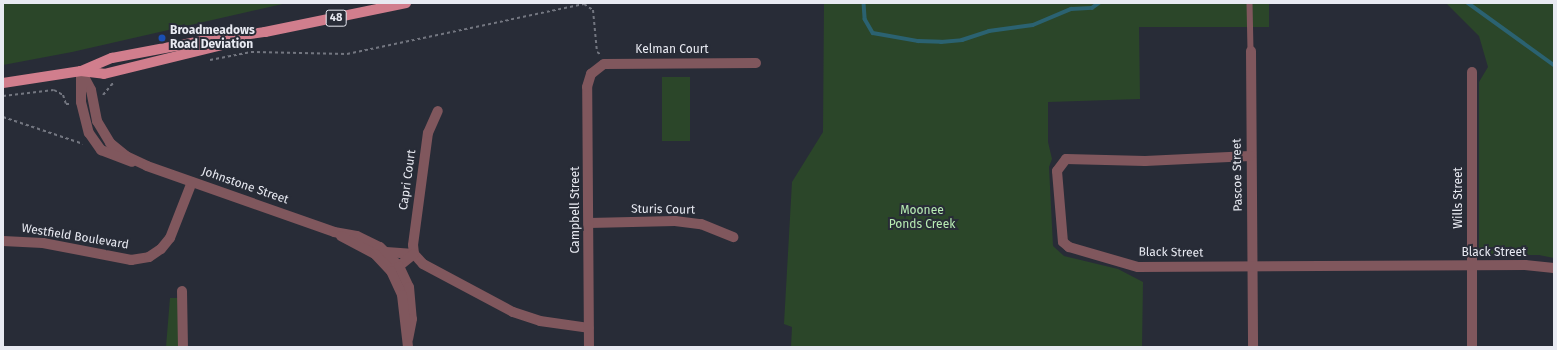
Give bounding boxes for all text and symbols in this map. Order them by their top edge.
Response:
road number: 48 [325,9,347,27]
place label: Broadmeadows Road Deviation [170,24,255,52]
marker: Broadmeadows Road Deviation [157,33,167,43]
street label: Kelman Court [635,43,709,57]
street label: Pascoe Street [1230,138,1246,212]
street label: Capri Court [397,149,419,211]
street label: Johnstone Street [200,164,290,208]
street label: Campbell Street [569,167,583,253]
street label: Wills Street [1452,167,1466,229]
street label: Sturis Court [631,202,695,218]
park label: Moonee Ponds Creek [889,204,955,232]
street label: Westfield Boulevard [20,221,130,253]
street label: Black Street [1138,245,1204,261]
street label: Black Street [1462,246,1526,260]

